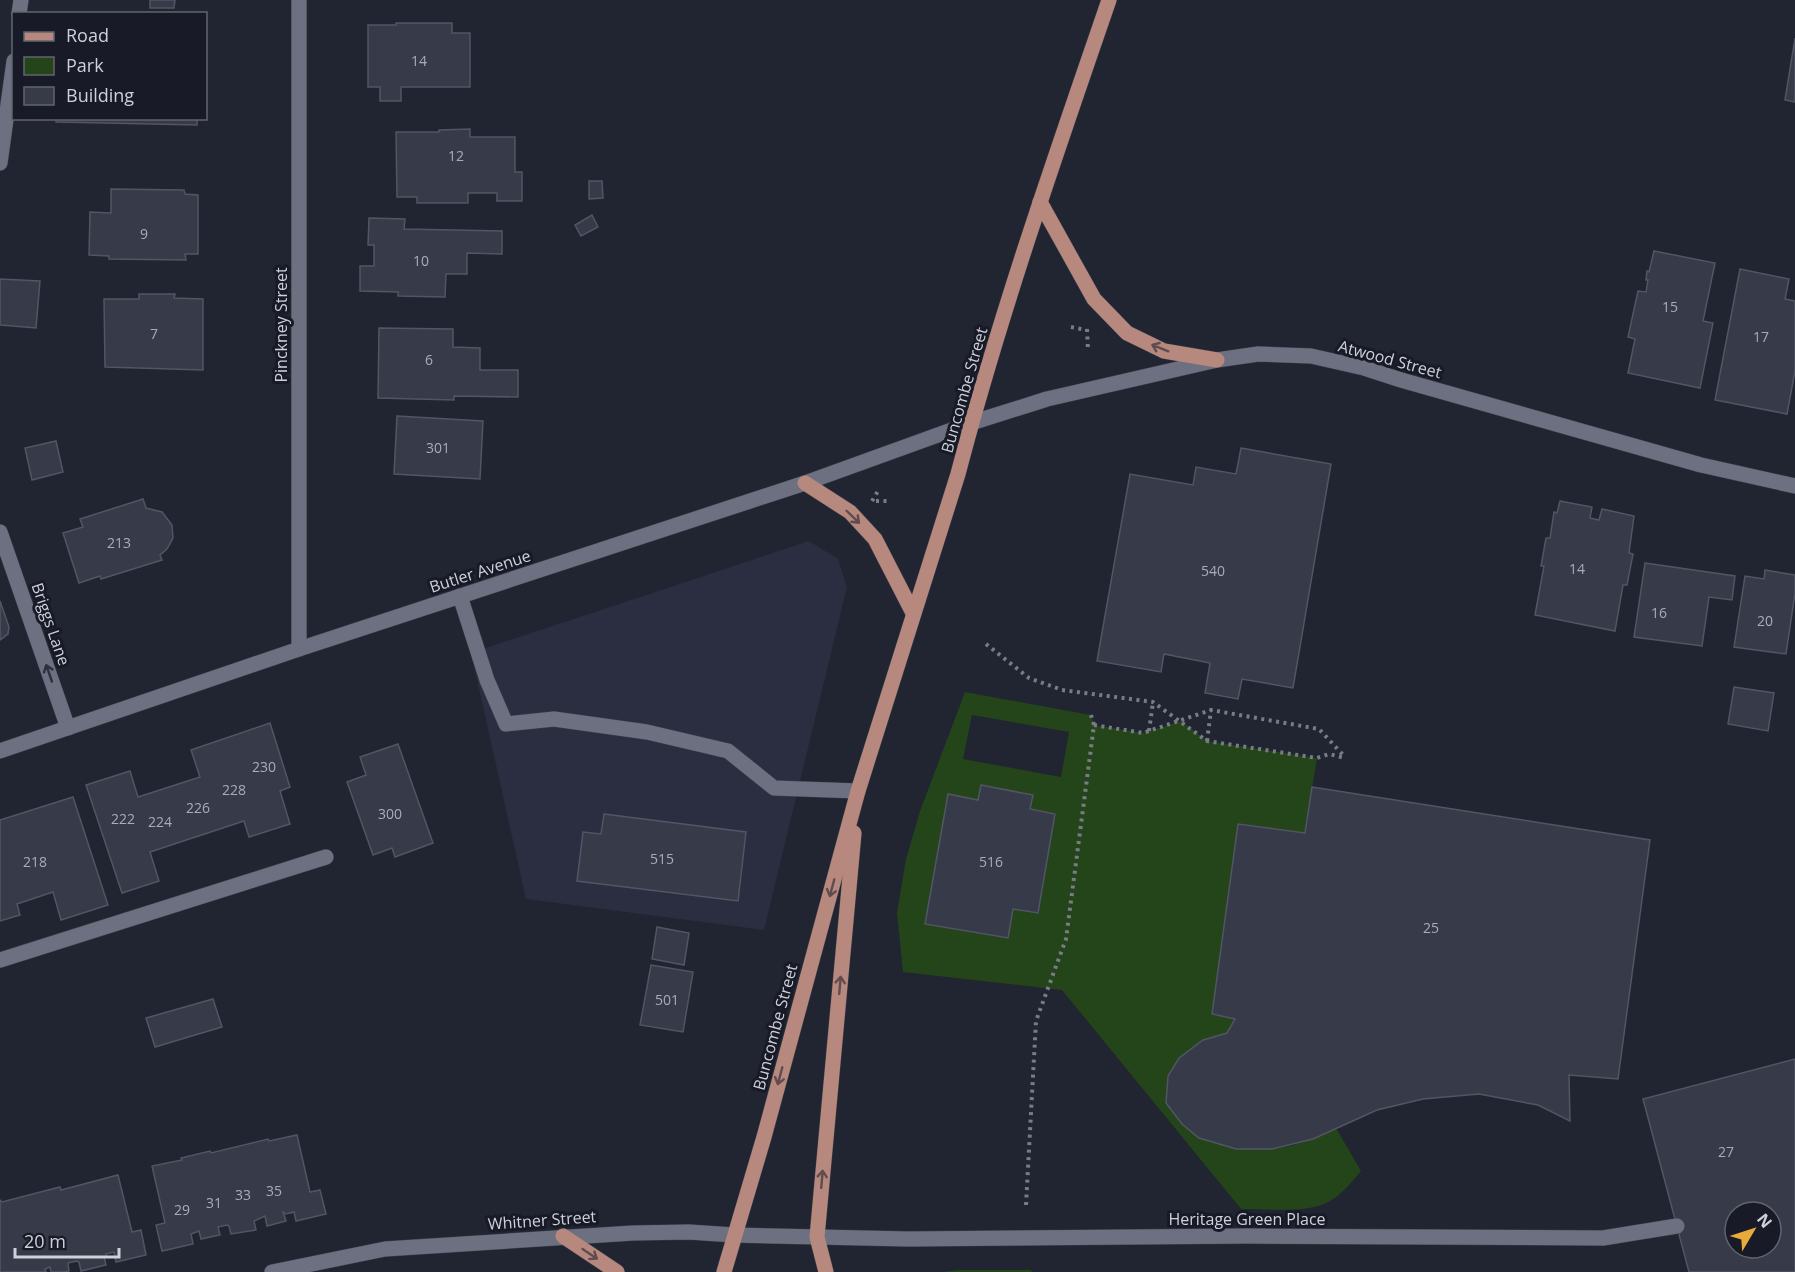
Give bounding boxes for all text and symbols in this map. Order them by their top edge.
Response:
legend [12,12,207,120]
text: Road [66,23,109,47]
house number: 14 [411,51,427,70]
text: Park [66,53,104,77]
text: Building [66,83,134,107]
house number: 12 [448,146,464,165]
house number: 9 [140,224,148,243]
house number: 10 [413,251,429,270]
street label: Pinckney Street [270,267,292,383]
house number: 15 [1662,297,1678,316]
house number: 7 [150,324,158,343]
street label: Buncombe Street [936,324,993,455]
house number: 17 [1753,327,1769,346]
street label: Atwood Street [1336,335,1444,383]
one-way arrow [1151,342,1170,353]
house number: 6 [425,350,433,369]
house number: 301 [426,438,450,457]
one-way arrow [846,509,861,524]
house number: 213 [107,533,131,552]
street label: Butler Avenue [427,544,533,598]
house number: 14 [1569,559,1585,578]
house number: 540 [1201,561,1225,580]
street label: Briggs Lane [27,580,75,668]
house number: 16 [1651,603,1667,622]
house number: 20 [1757,611,1773,630]
one-way arrow [43,664,54,683]
house number: 230 [252,757,276,776]
house number: 228 [222,780,246,799]
house number: 226 [186,798,210,817]
house number: 300 [378,804,402,823]
house number: 222 [111,809,135,828]
house number: 224 [148,812,172,831]
house number: 515 [650,849,674,868]
house number: 218 [23,852,47,871]
house number: 516 [979,852,1003,871]
one-way arrow [825,878,837,897]
house number: 25 [1423,918,1439,937]
street label: Buncombe Street [748,961,802,1092]
one-way arrow [835,975,846,995]
house number: 501 [655,990,679,1009]
one-way arrow [774,1066,786,1085]
house number: 27 [1718,1142,1734,1161]
one-way arrow [817,1170,828,1189]
house number: 35 [266,1181,282,1200]
house number: 33 [235,1185,251,1204]
house number: 31 [206,1193,222,1212]
house number: 29 [174,1200,190,1219]
north arrow [1723,1200,1783,1260]
street label: Whitner Street [487,1205,597,1235]
street label: Heritage Green Place [1168,1208,1326,1230]
text: N [1752,1209,1777,1233]
scale bar [15,1221,118,1259]
text: 20 m [24,1229,66,1253]
one-way arrow [581,1248,598,1260]

